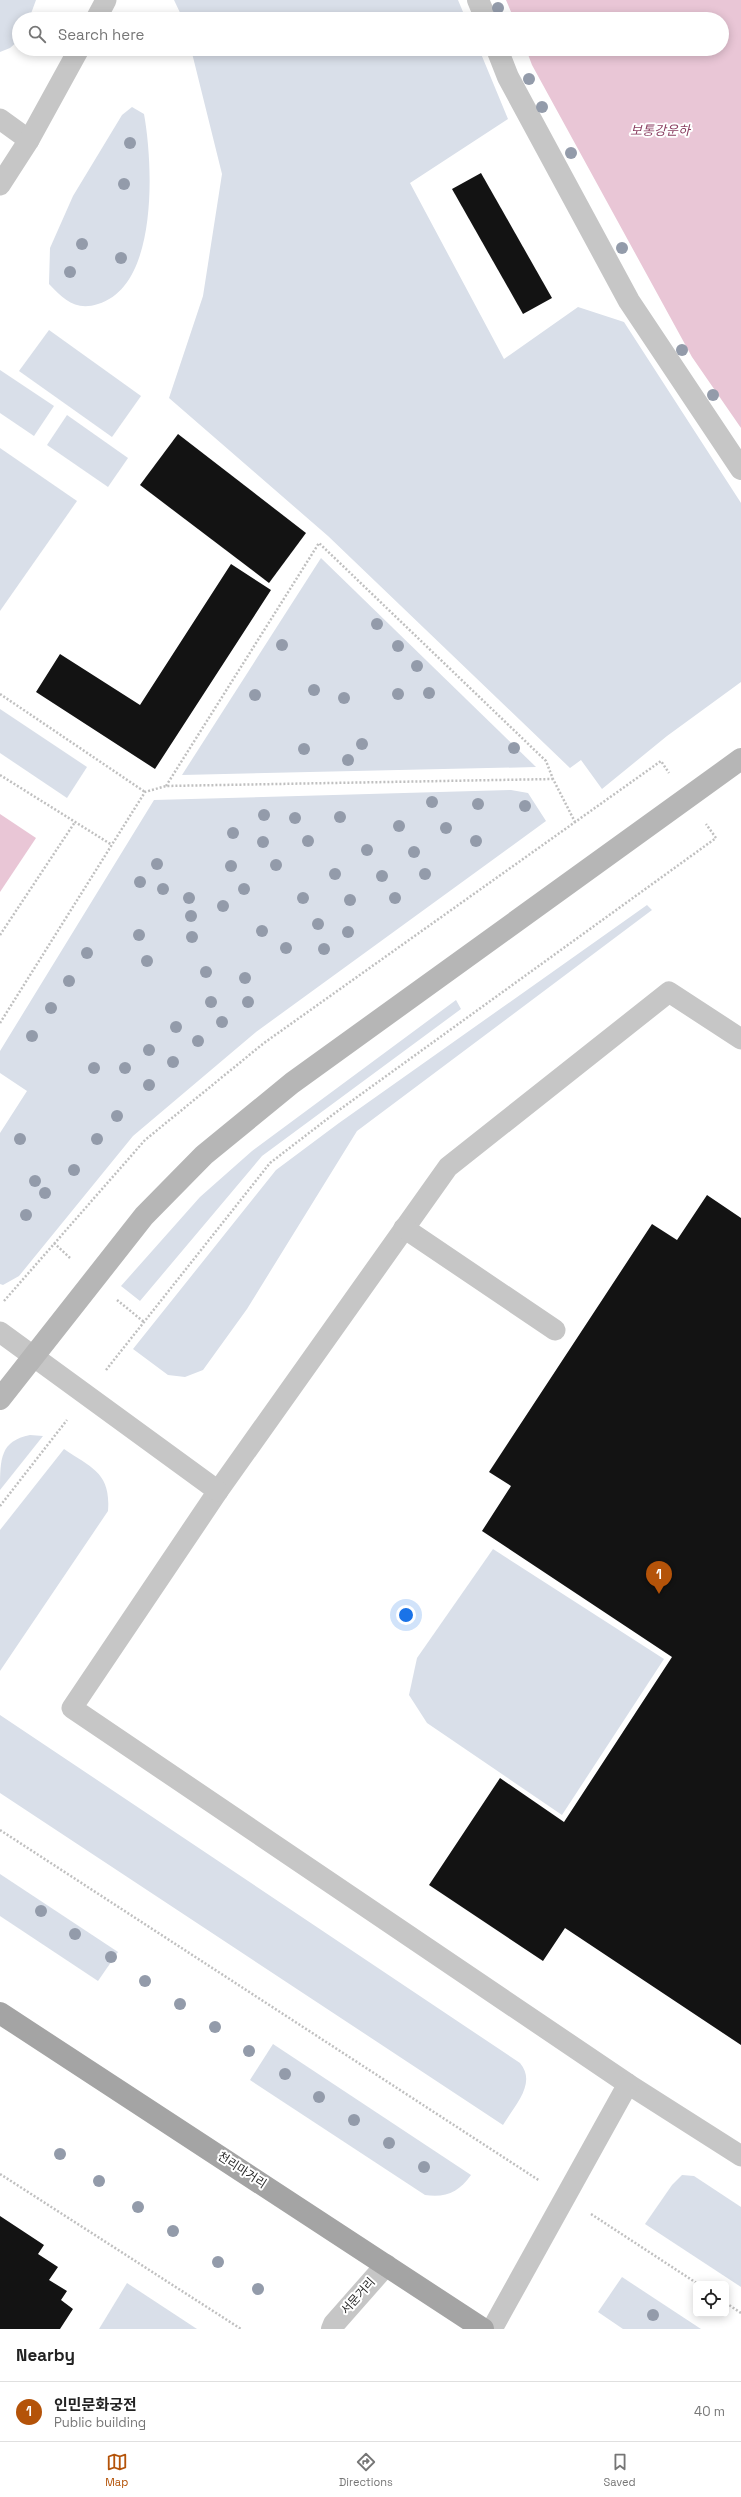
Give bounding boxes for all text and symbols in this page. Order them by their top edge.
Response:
search box [12,12,729,56]
icon: search [26,23,48,45]
text: Search here [58,25,144,44]
water label: 보통강운하 [630,122,692,139]
pin: 1 [646,1561,672,1594]
your location [396,1605,416,1625]
street label: 천리마거리 [214,2148,270,2192]
street label: 서문거리 [337,2274,379,2318]
map controls [693,2281,729,2317]
button: locate [693,2281,729,2317]
text: Nearby [16,2344,75,2366]
text: 인민문화궁전 [54,2395,137,2414]
text: 1 [26,2403,32,2420]
text: 40 m [694,2403,725,2420]
text: Public building [54,2414,146,2431]
tab: Map [105,2451,128,2489]
tab: Directions [339,2451,393,2489]
tab: Saved [604,2451,636,2489]

